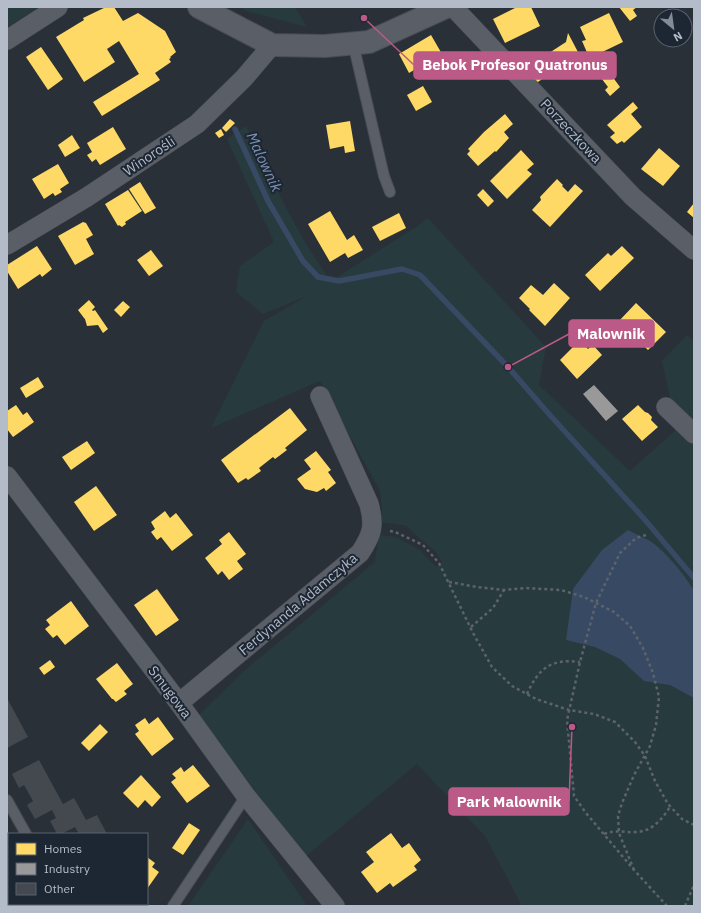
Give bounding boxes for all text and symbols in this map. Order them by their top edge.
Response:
north arrow [653,8,693,48]
text: N [671,29,685,45]
callout: Bebok Profesor Quatronus [414,52,616,79]
text: Bebok Profesor Quatronus [422,55,608,74]
street label: Porzeczkowa [537,95,606,167]
water label: Malownik [242,129,287,195]
street label: Winorośli [120,132,178,180]
callout: Malownik [569,320,654,347]
text: Malownik [577,324,645,343]
street label: Ferdynanda Adamczyka [235,549,362,659]
street label: Smugowa [144,662,196,722]
callout: Park Malownik [449,788,569,815]
text: Park Malownik [457,792,562,811]
legend [8,833,148,905]
text: Homes [44,841,82,856]
text: Industry [44,861,90,876]
text: Other [44,881,75,896]

